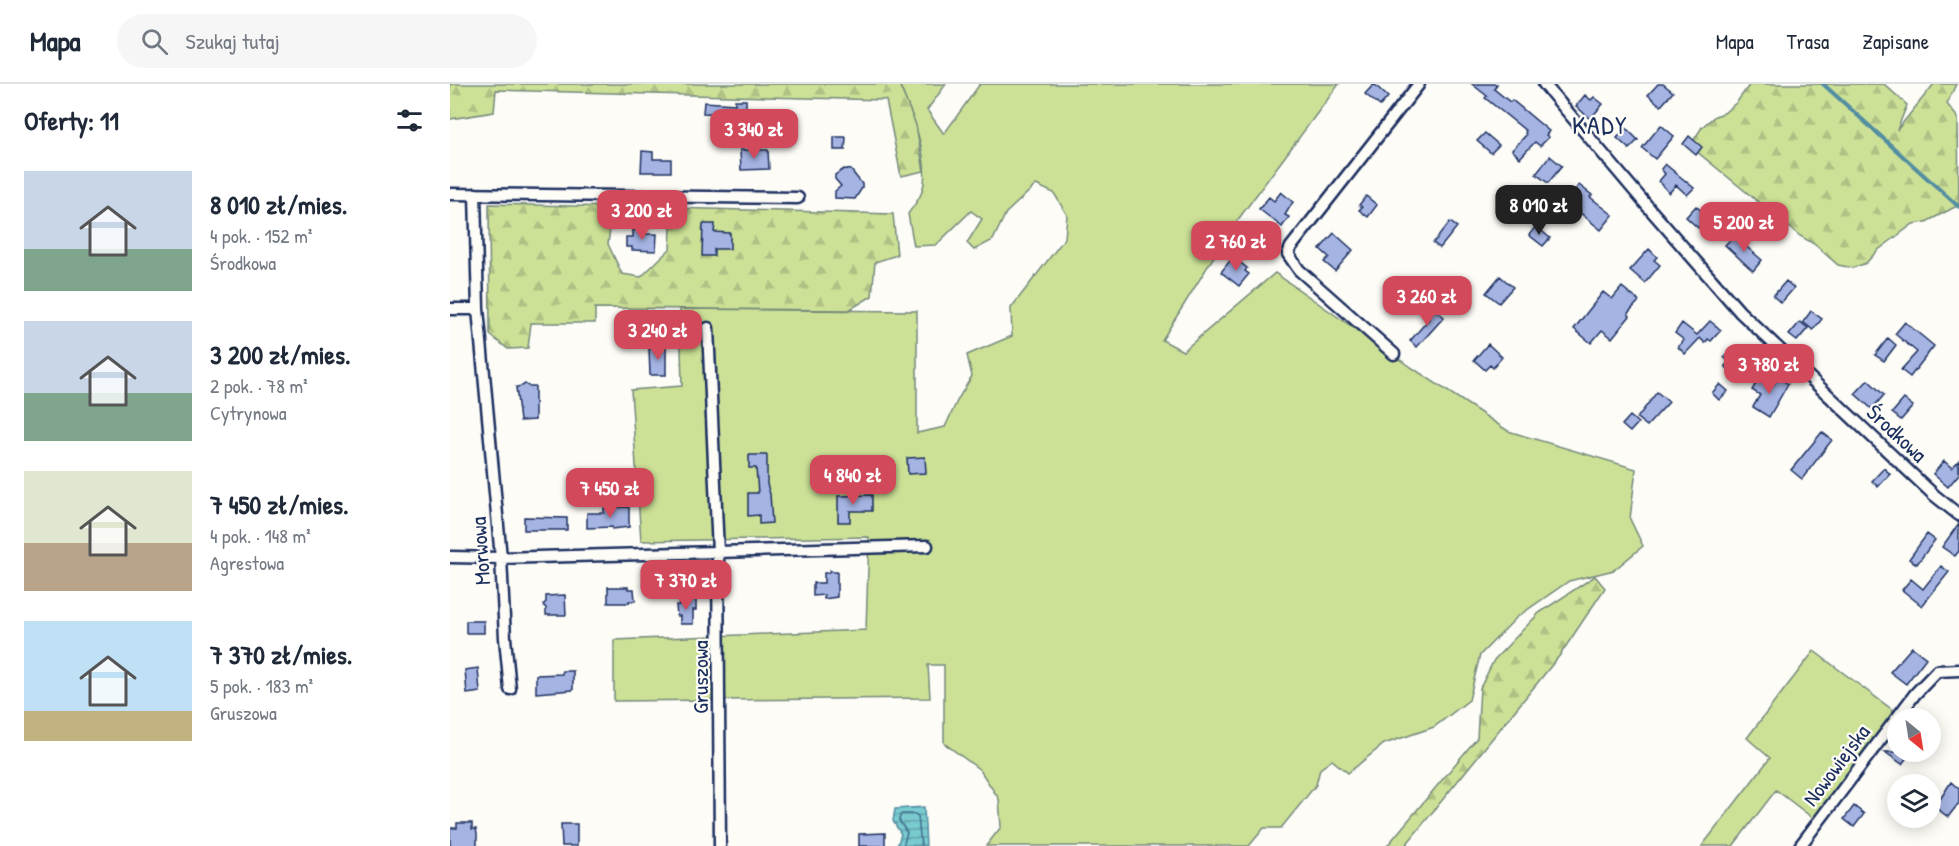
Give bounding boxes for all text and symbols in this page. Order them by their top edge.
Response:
search box [117,14,537,68]
text: Mapa [30,22,81,60]
icon: search [138,25,171,58]
text: Szukaj tutaj [186,26,280,56]
text: Mapa [1716,27,1754,56]
text: Trasa [1787,27,1829,56]
text: Zapisane [1862,27,1929,56]
text: Oferty: 11 [24,103,119,138]
icon: filters [393,104,426,137]
district label: KADY [1572,107,1628,142]
pin: 3 340 zł [692,109,816,160]
text: 3 340 zł [724,115,784,142]
pin: 8 010 zł [1477,185,1601,236]
text: 8 010 zł/mies. [210,187,347,222]
pin: 3 200 zł [580,190,704,241]
text: 8 010 zł [1509,191,1569,218]
icon: home [72,195,144,267]
text: 3 200 zł [611,196,673,223]
pin: 5 200 zł [1682,202,1806,253]
text: 5 200 zł [1713,208,1775,235]
pin: 2 760 zł [1174,221,1298,272]
text: 4 pok. · 152 m² [210,222,312,249]
text: 2 760 zł [1205,227,1267,254]
text: Środkowa [210,249,276,276]
pin: 3 260 zł [1365,276,1489,327]
text: 3 260 zł [1397,282,1457,309]
pin: 3 240 zł [596,310,720,361]
text: 3 240 zł [628,316,688,343]
text: 3 200 zł/mies. [210,337,351,372]
pin: 3 780 zł [1707,344,1831,395]
icon: home [72,345,144,417]
text: 3 780 zł [1738,350,1800,377]
text: 2 pok. · 78 m² [210,372,308,399]
street label: Środkowa [1860,397,1934,469]
text: Cytrynowa [210,399,287,426]
pin: 4 840 zł [791,455,915,506]
text: 4 840 zł [824,461,882,488]
pin: 7 450 zł [548,468,672,519]
text: 7 450 zł [580,474,640,501]
text: 7 450 zł/mies. [210,487,349,522]
icon: home [72,495,144,567]
street label: Morwowa [463,516,497,586]
text: 4 pok. · 148 m² [210,522,311,549]
text: Agrestowa [210,549,284,576]
pin: 7 370 zł [624,560,748,611]
text: 7 370 zł [654,566,718,593]
text: 7 370 zł/mies. [210,637,352,672]
street label: Gruszowa [685,640,715,714]
icon: home [72,645,144,717]
text: 5 pok. · 183 m² [210,672,313,699]
text: Gruszowa [210,699,277,726]
north arrow [1887,708,1941,762]
map controls [1887,708,1941,828]
street label: Nowowiejska [1795,718,1877,812]
button: layers [1887,774,1941,828]

